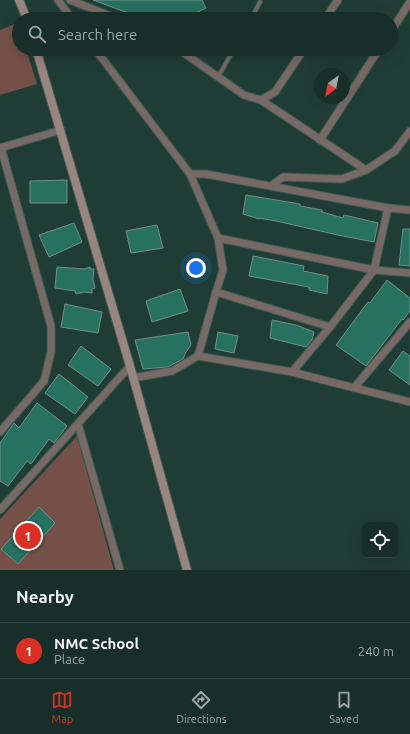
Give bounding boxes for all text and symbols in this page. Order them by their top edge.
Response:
search box [12,12,398,56]
icon: search [26,23,48,45]
text: Search here [58,26,137,43]
north arrow [314,68,350,104]
your location [186,258,206,278]
pin: 1 [15,521,41,551]
map controls [362,522,398,558]
button: locate [362,522,398,558]
text: Nearby [16,587,74,606]
text: NMC School [54,635,139,652]
text: 1 [25,644,33,658]
text: 240 m [358,644,394,658]
text: Place [54,652,85,666]
tab: Map [51,689,73,725]
tab: Directions [176,689,227,725]
tab: Saved [329,689,359,725]

